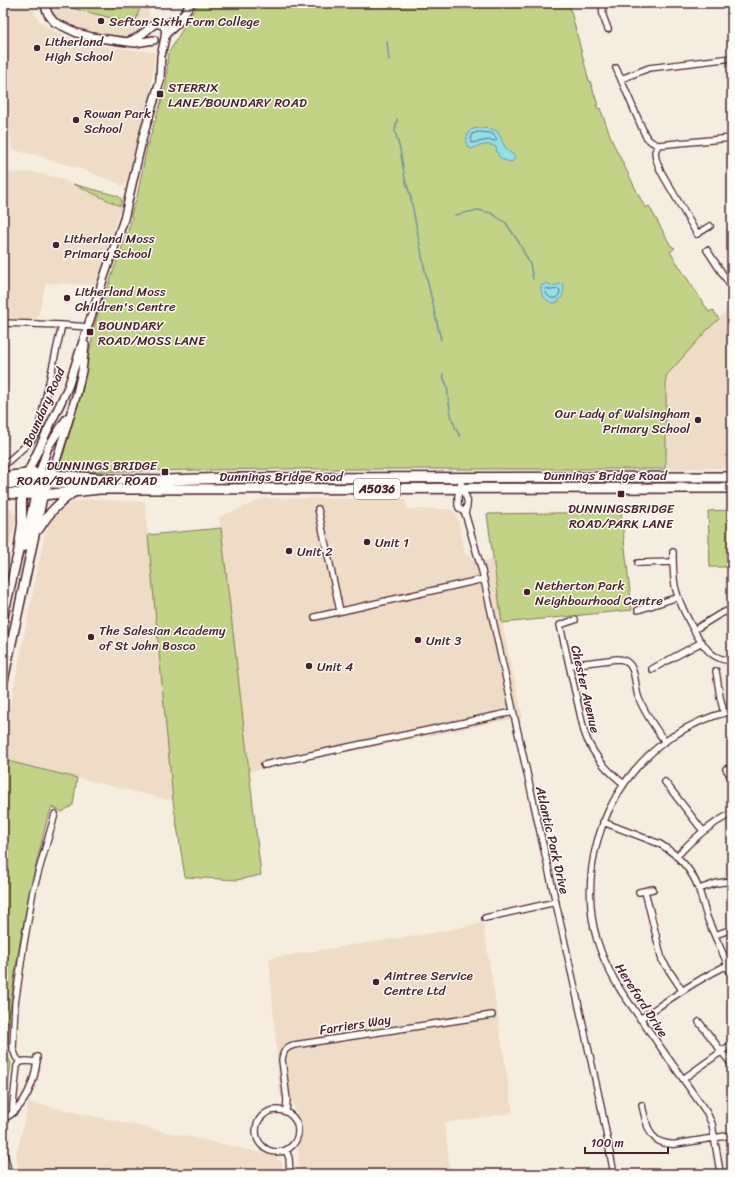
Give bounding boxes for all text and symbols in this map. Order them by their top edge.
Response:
place label: Sefton Sixth Form College [109,10,260,33]
marker: Sefton Sixth Form College [96,16,106,26]
place label: Litherland High School [45,30,113,68]
marker: Litherland High School [32,43,42,53]
place label: STERRIX LANE/BOUNDARY ROAD [168,76,307,114]
marker: STERRIX LANE/BOUNDARY ROAD [155,89,165,99]
place label: Rowan Park School [84,102,151,140]
marker: Rowan Park School [71,115,81,125]
place label: Litherland Moss Primary School [64,227,155,265]
marker: Litherland Moss Primary School [51,240,61,250]
place label: Litherland Moss Children's Centre [75,280,176,318]
marker: Litherland Moss Children's Centre [62,293,72,303]
place label: BOUNDARY ROAD/MOSS LANE [98,314,206,352]
marker: BOUNDARY ROAD/MOSS LANE [85,327,95,337]
street label: Boundary Road [16,362,72,451]
place label: Our Lady of Walsingham Primary School [555,402,690,440]
marker: Our Lady of Walsingham Primary School [693,415,703,425]
place label: DUNNINGS BRIDGE ROAD/BOUNDARY ROAD [17,454,158,492]
street label: Dunnings Bridge Road [543,464,668,487]
street label: Dunnings Bridge Road [219,465,344,488]
marker: DUNNINGS BRIDGE ROAD/BOUNDARY ROAD [160,467,170,477]
road number: A5036 [354,479,400,499]
marker: DUNNINGSBRIDGE ROAD/PARK LANE [616,489,626,499]
place label: DUNNINGSBRIDGE ROAD/PARK LANE [568,497,675,535]
place label: Unit 1 [375,531,409,554]
marker: Unit 1 [362,537,372,547]
place label: Unit 2 [297,540,333,563]
marker: Unit 2 [284,546,294,556]
place label: Netherton Park Neighbourhood Centre [535,574,663,612]
marker: Netherton Park Neighbourhood Centre [522,587,532,597]
place label: The Salesian Academy of St John Bosco [99,619,226,657]
place label: Unit 3 [426,629,461,652]
marker: The Salesian Academy of St John Bosco [86,632,96,642]
marker: Unit 3 [413,635,423,645]
street label: Chester Avenue [564,643,607,736]
place label: Unit 4 [317,655,353,678]
marker: Unit 4 [304,661,314,671]
street label: Atlantic Park Drive [529,783,576,897]
street label: Hereford Drive [609,958,675,1042]
place label: Aintree Service Centre Ltd [383,964,473,1002]
marker: Aintree Service Centre Ltd [371,977,381,987]
street label: Farriers Way [318,1007,393,1041]
scale bar [585,1129,668,1155]
text: 100 m [591,1132,624,1154]

